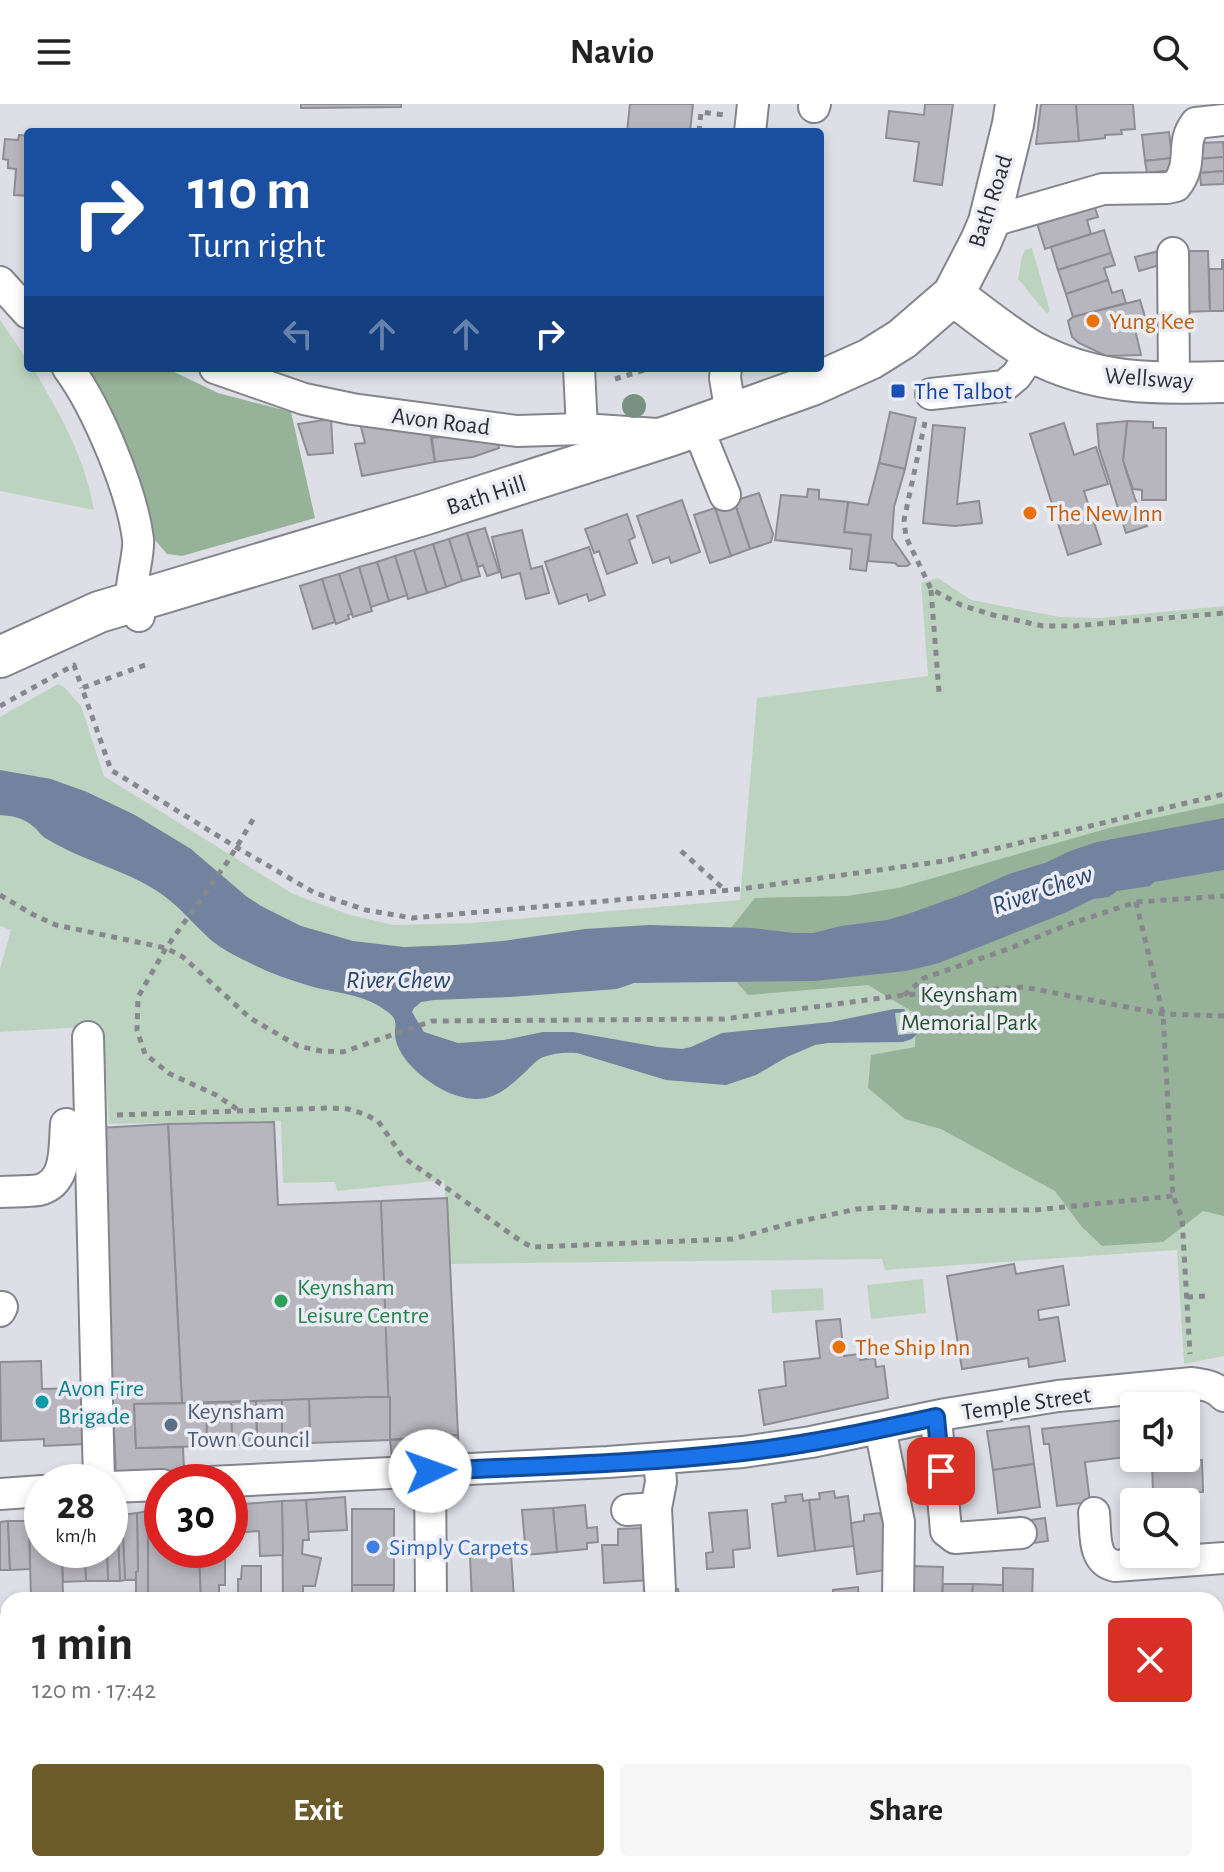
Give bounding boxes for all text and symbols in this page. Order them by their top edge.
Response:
icon: menu [32,30,76,74]
icon: search [1148,30,1192,74]
text: Navio [570,34,654,70]
street label: Bath Road [965,152,1017,251]
icon: right [56,160,160,264]
text: 110 m [188,163,311,219]
text: Turn right [188,228,325,264]
place label: Yung Kee [1109,310,1195,334]
icon: left [276,312,320,356]
icon: ahead [360,312,404,356]
icon: ahead [444,312,488,356]
icon: right [528,312,572,356]
marker: Yung Kee [1084,312,1102,330]
street label: Wellsway [1104,364,1194,394]
place label: The Talbot [914,380,1012,404]
marker: The Talbot [889,382,907,400]
street label: Avon Road [390,404,491,440]
street label: Bath Hill [444,472,529,520]
place label: The New Inn [1046,502,1163,526]
marker: The New Inn [1021,504,1039,522]
water label: River Chew [989,861,1096,919]
water label: River Chew [346,967,450,993]
park label: Keynsham Memorial Park [901,983,1037,1035]
place label: Keynsham Leisure Centre [297,1276,429,1328]
marker: Keynsham Leisure Centre [272,1292,290,1310]
place label: The Ship Inn [855,1336,970,1360]
marker: The Ship Inn [830,1338,848,1356]
place label: Avon Fire Brigade [58,1377,144,1429]
street label: Temple Street [960,1383,1093,1425]
map controls [1120,1392,1200,1568]
button: sound [1120,1392,1200,1472]
marker: Avon Fire Brigade [33,1393,51,1411]
place label: Keynsham Town Council [187,1400,310,1452]
marker: Keynsham Town Council [162,1416,180,1434]
position arrow [388,1429,472,1513]
pin [907,1437,975,1505]
icon: arrive [919,1449,963,1493]
speed limit sign: 30 [144,1464,248,1568]
text: 28 [57,1486,95,1526]
button: search [1120,1488,1200,1568]
text: km/h [55,1526,97,1546]
place label: Simply Carpets [389,1536,529,1560]
marker: Simply Carpets [364,1538,382,1556]
button: close [1108,1618,1192,1702]
text: 1 min [32,1621,133,1669]
text: 120 m · 17:42 [32,1677,156,1703]
button: Exit [32,1764,604,1856]
button: Share [620,1764,1192,1856]

